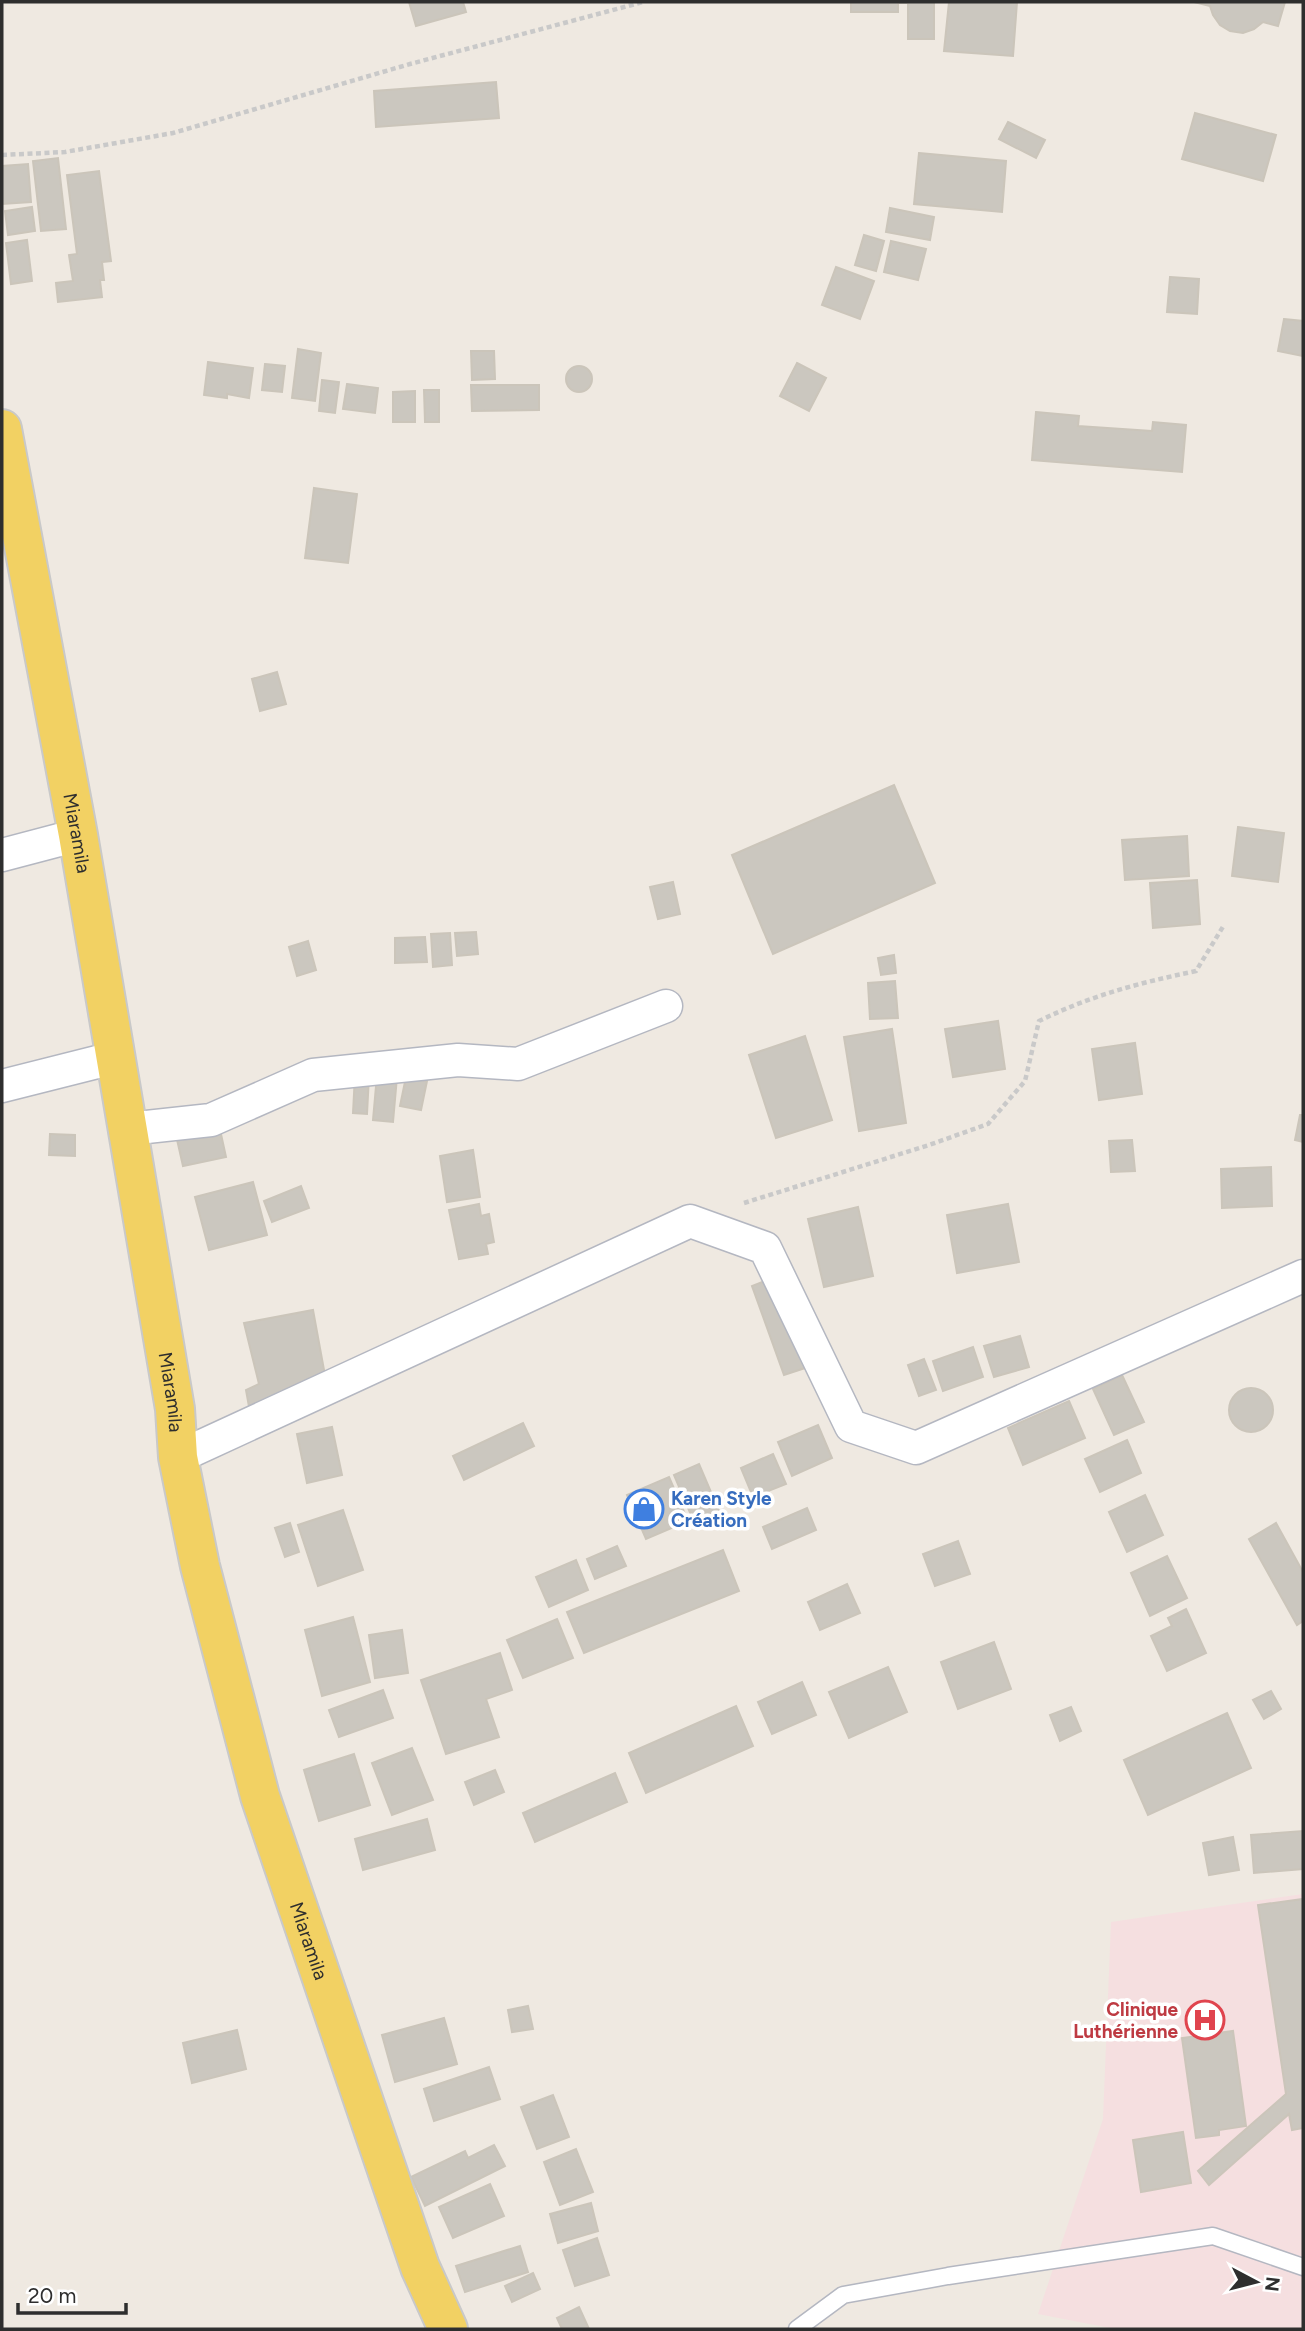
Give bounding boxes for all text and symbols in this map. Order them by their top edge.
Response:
street label: Miaramila [58,791,95,875]
street label: Miaramila [154,1350,187,1433]
place label: Karen Style Création [671,1487,772,1532]
shop icon: Karen Style Création [623,1488,665,1530]
street label: Miaramila [285,1899,333,1983]
place label: Clinique Luthérienne [1073,1998,1178,2043]
hospital icon: Clinique Luthérienne [1184,1999,1226,2041]
north arrow [1221,2247,1291,2317]
scale bar [18,2272,126,2316]
text: N [1260,2275,1285,2293]
text: 20 m [28,2283,76,2308]

